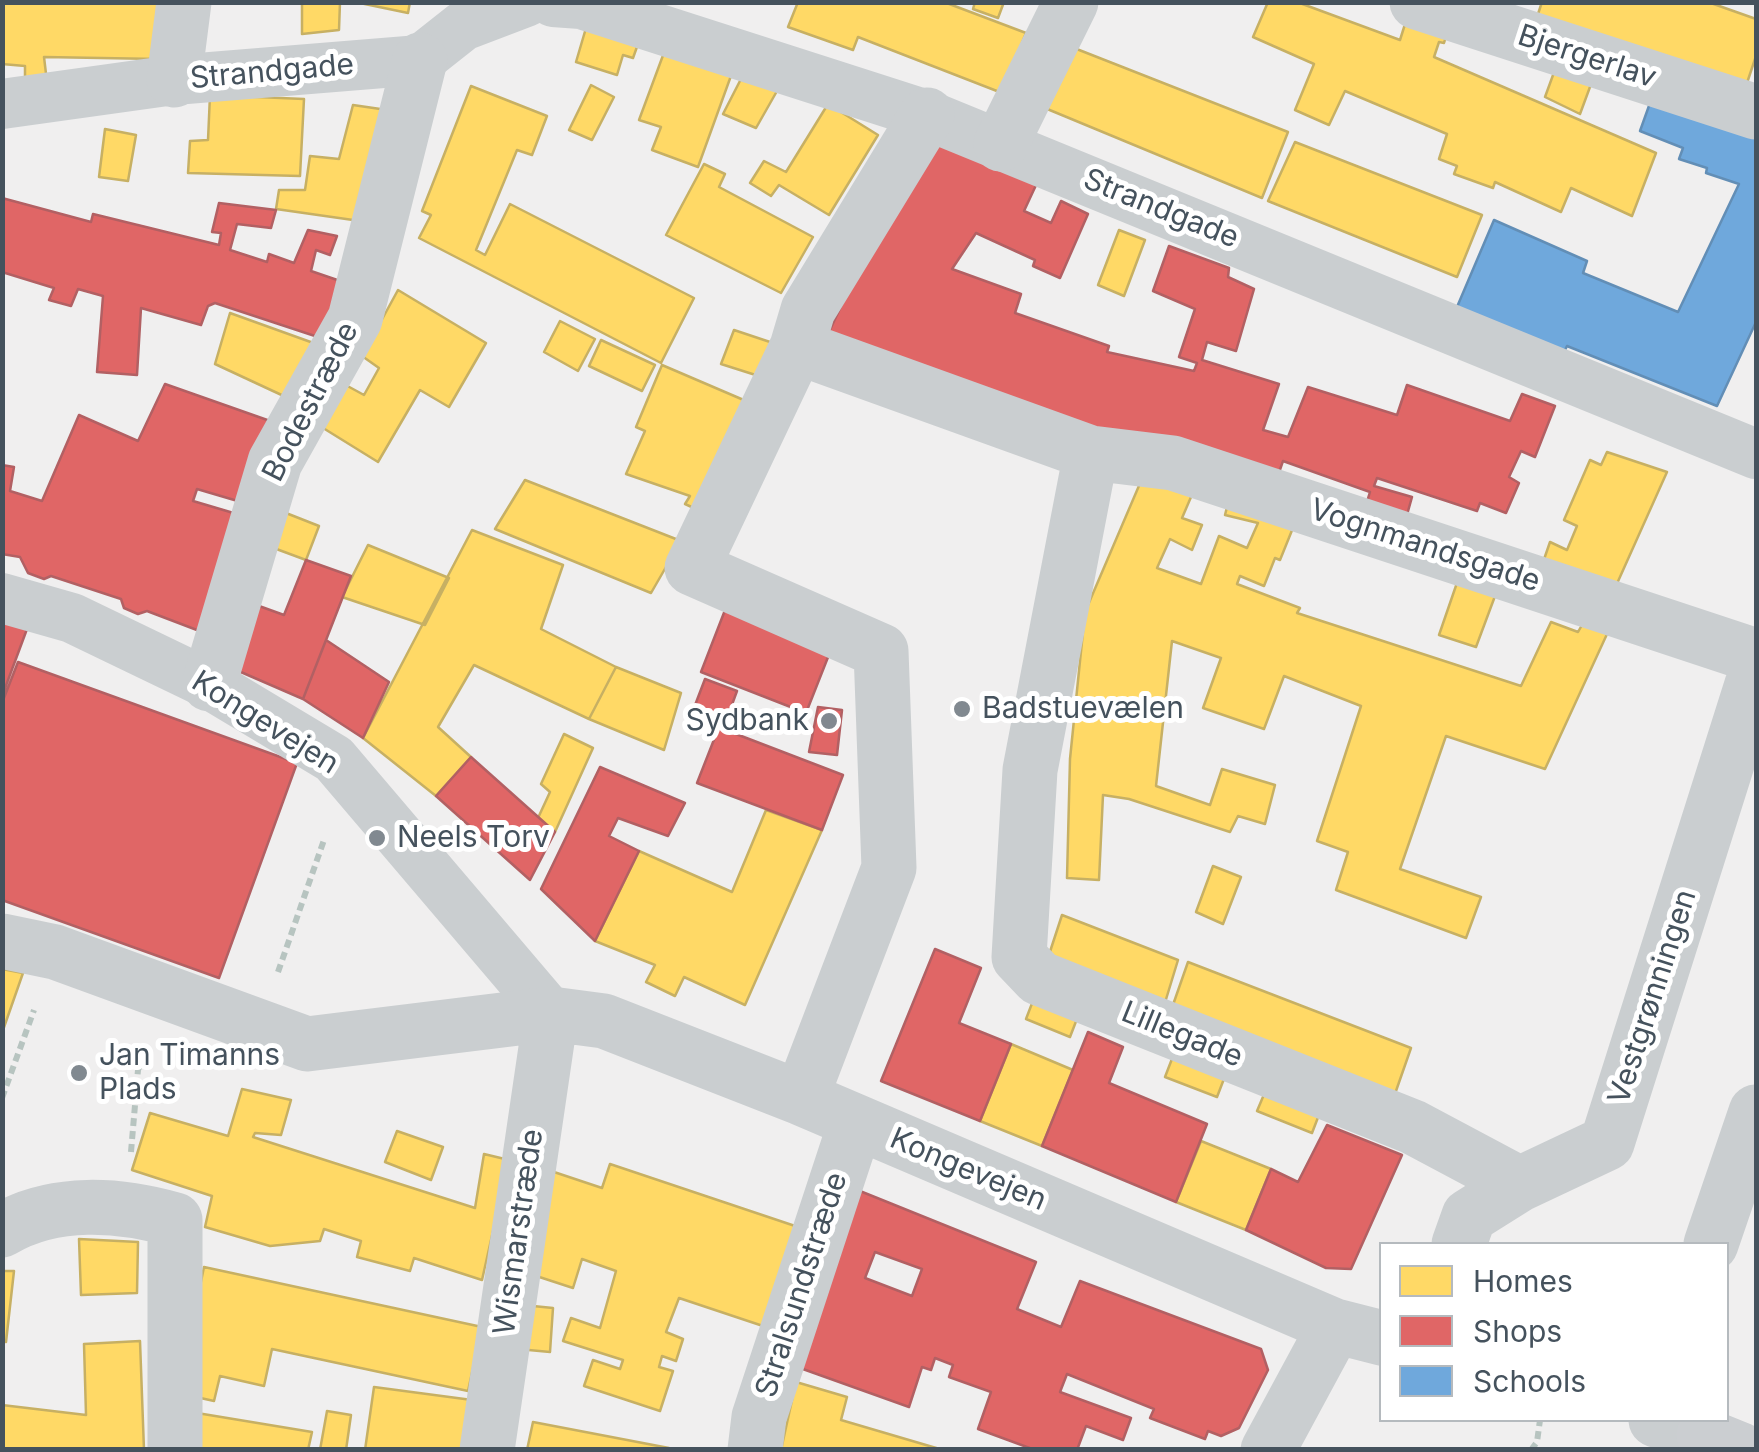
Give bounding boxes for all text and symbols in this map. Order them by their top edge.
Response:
street label: Bjergerlav [1513,18,1661,96]
street label: Strandgade [189,47,355,97]
street label: Strandgade [1078,162,1244,256]
street label: Bodestræde [256,316,366,488]
street label: Vognmandsgade [1306,492,1544,600]
street label: Kongevejen [185,664,345,782]
place label: Badstuevælen [982,691,1184,727]
marker: Badstuevælen [951,698,973,720]
place label: Sydbank [685,703,809,739]
marker: Sydbank [818,710,840,732]
place label: Neels Torv [397,820,550,856]
marker: Neels Torv [366,827,388,849]
street label: Vestgrønningen [1601,885,1705,1109]
street label: Lillegade [1116,994,1248,1076]
place label: Jan Timanns Plads [99,1038,280,1108]
marker: Jan Timanns Plads [68,1062,90,1084]
street label: Kongevejen [884,1121,1052,1219]
street label: Wismarstræde [487,1127,551,1337]
street label: Stralsundstræde [749,1168,855,1402]
legend [1379,1242,1729,1422]
text: Homes [1473,1263,1573,1299]
text: Shops [1473,1313,1562,1349]
text: Schools [1473,1363,1586,1399]

